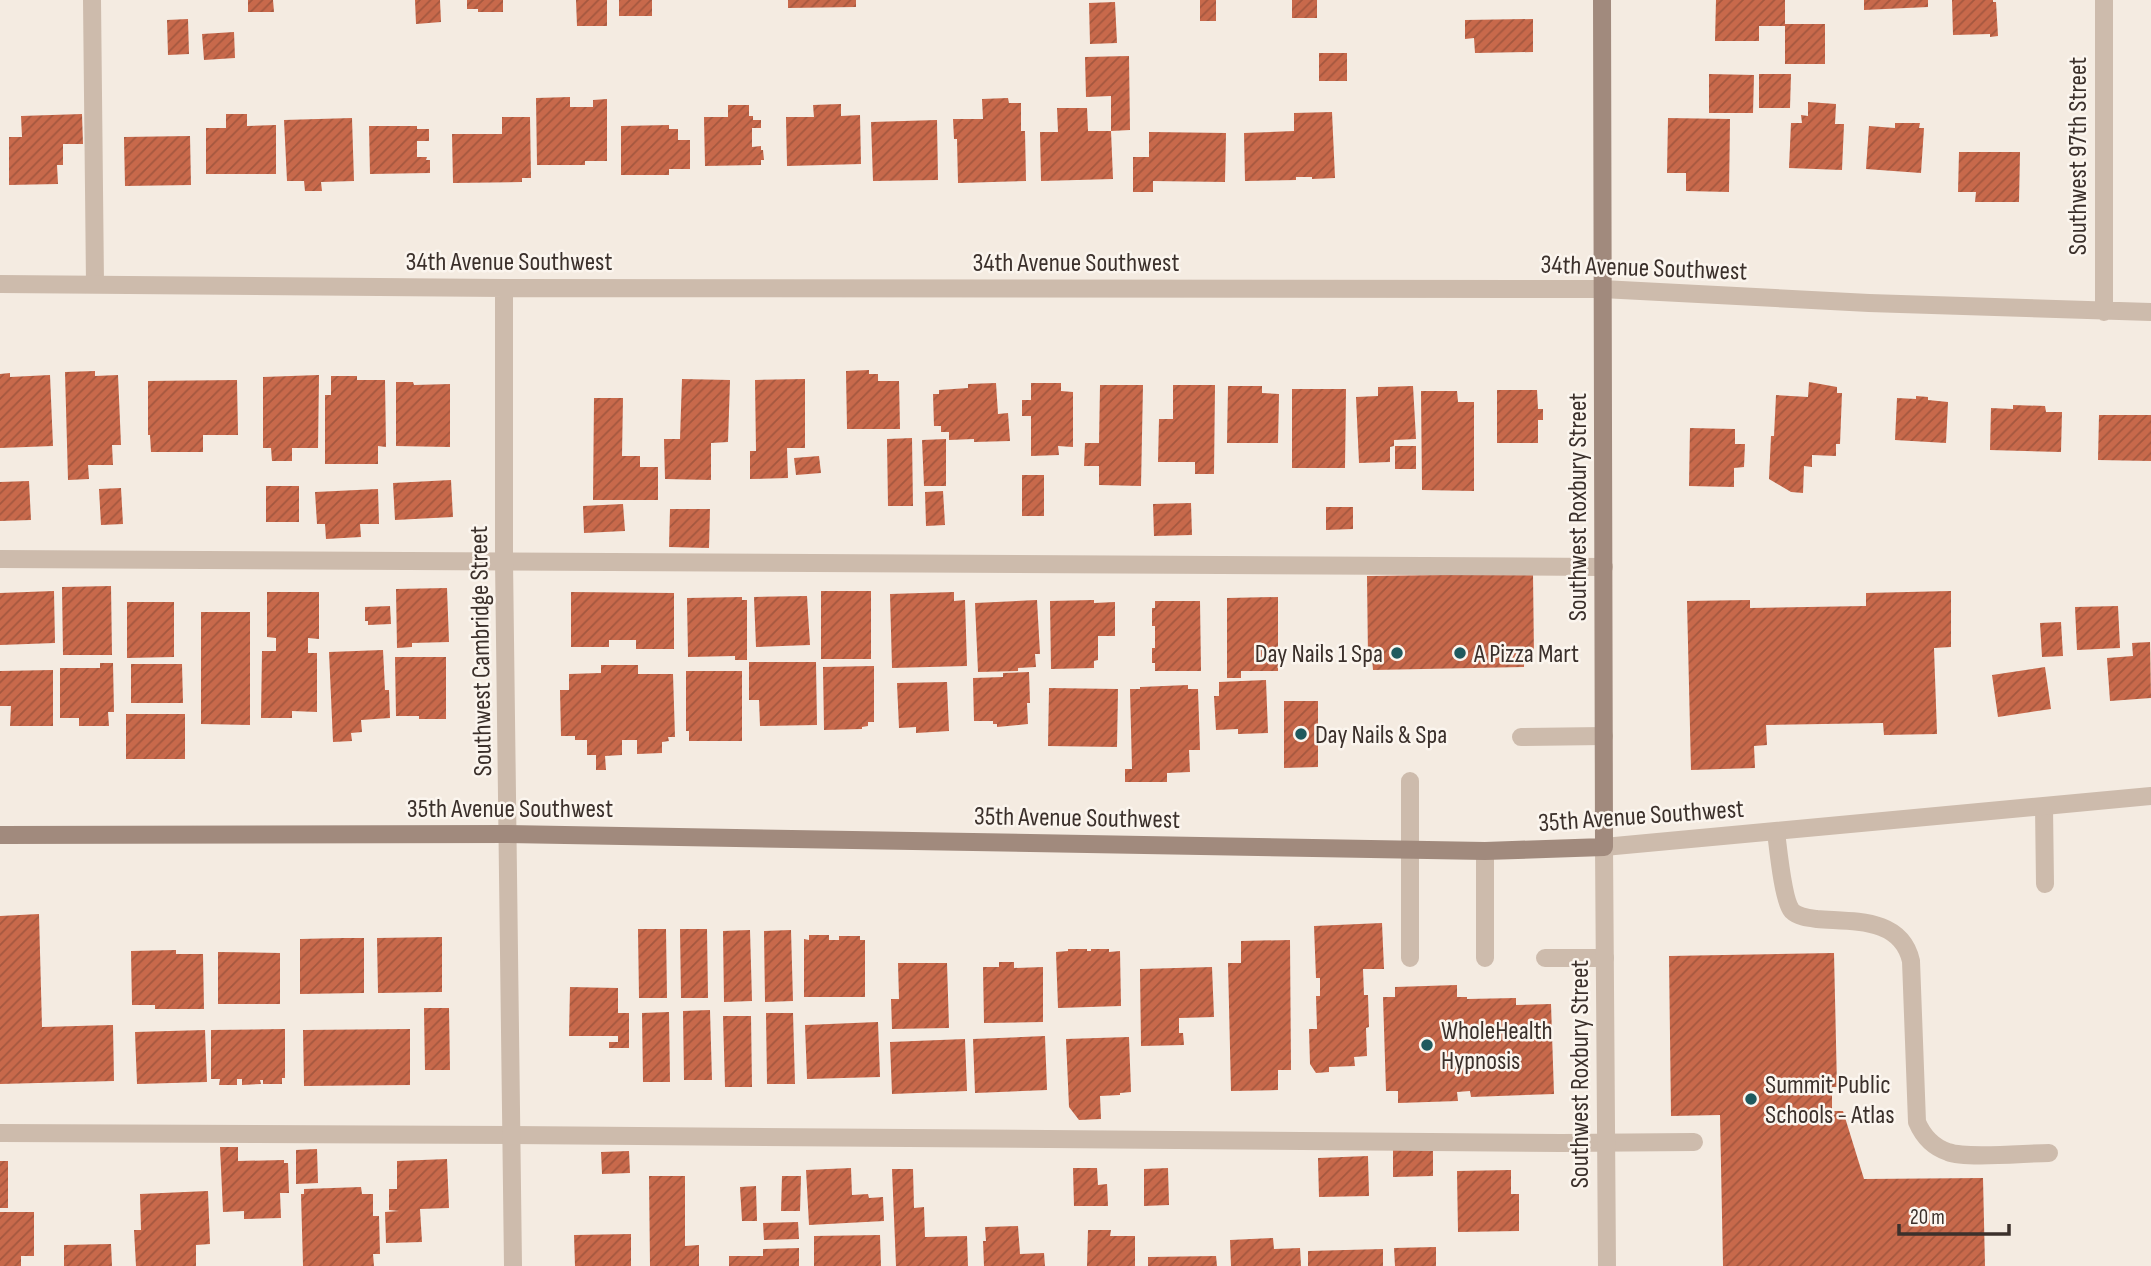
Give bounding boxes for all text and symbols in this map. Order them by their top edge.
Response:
street label: Southwest 97th Street [2063,57,2094,255]
street label: 34th Avenue Southwest [406,247,612,278]
street label: 34th Avenue Southwest [973,248,1179,279]
street label: 34th Avenue Southwest [1540,249,1748,288]
street label: Southwest Roxbury Street [1563,393,1594,621]
street label: Southwest Cambridge Street [464,525,499,777]
place label: Day Nails 1 Spa [1255,639,1383,670]
place label: A Pizza Mart [1473,639,1579,670]
marker: Day Nails 1 Spa [1389,645,1405,661]
marker: A Pizza Mart [1452,645,1468,661]
place label: Day Nails & Spa [1315,720,1447,751]
marker: Day Nails & Spa [1293,726,1309,742]
street label: 35th Avenue Southwest [407,794,613,825]
street label: 35th Avenue Southwest [1537,794,1745,839]
street label: 35th Avenue Southwest [974,801,1180,836]
street label: Southwest Roxbury Street [1565,960,1596,1188]
place label: WholeHealth Hypnosis [1441,1016,1553,1077]
marker: WholeHealth Hypnosis [1419,1037,1435,1053]
place label: Summit Public Schools - Atlas [1765,1070,1895,1131]
marker: Summit Public Schools - Atlas [1743,1091,1759,1107]
scale bar [1899,1192,2009,1236]
text: 20 m [1910,1205,1945,1230]

